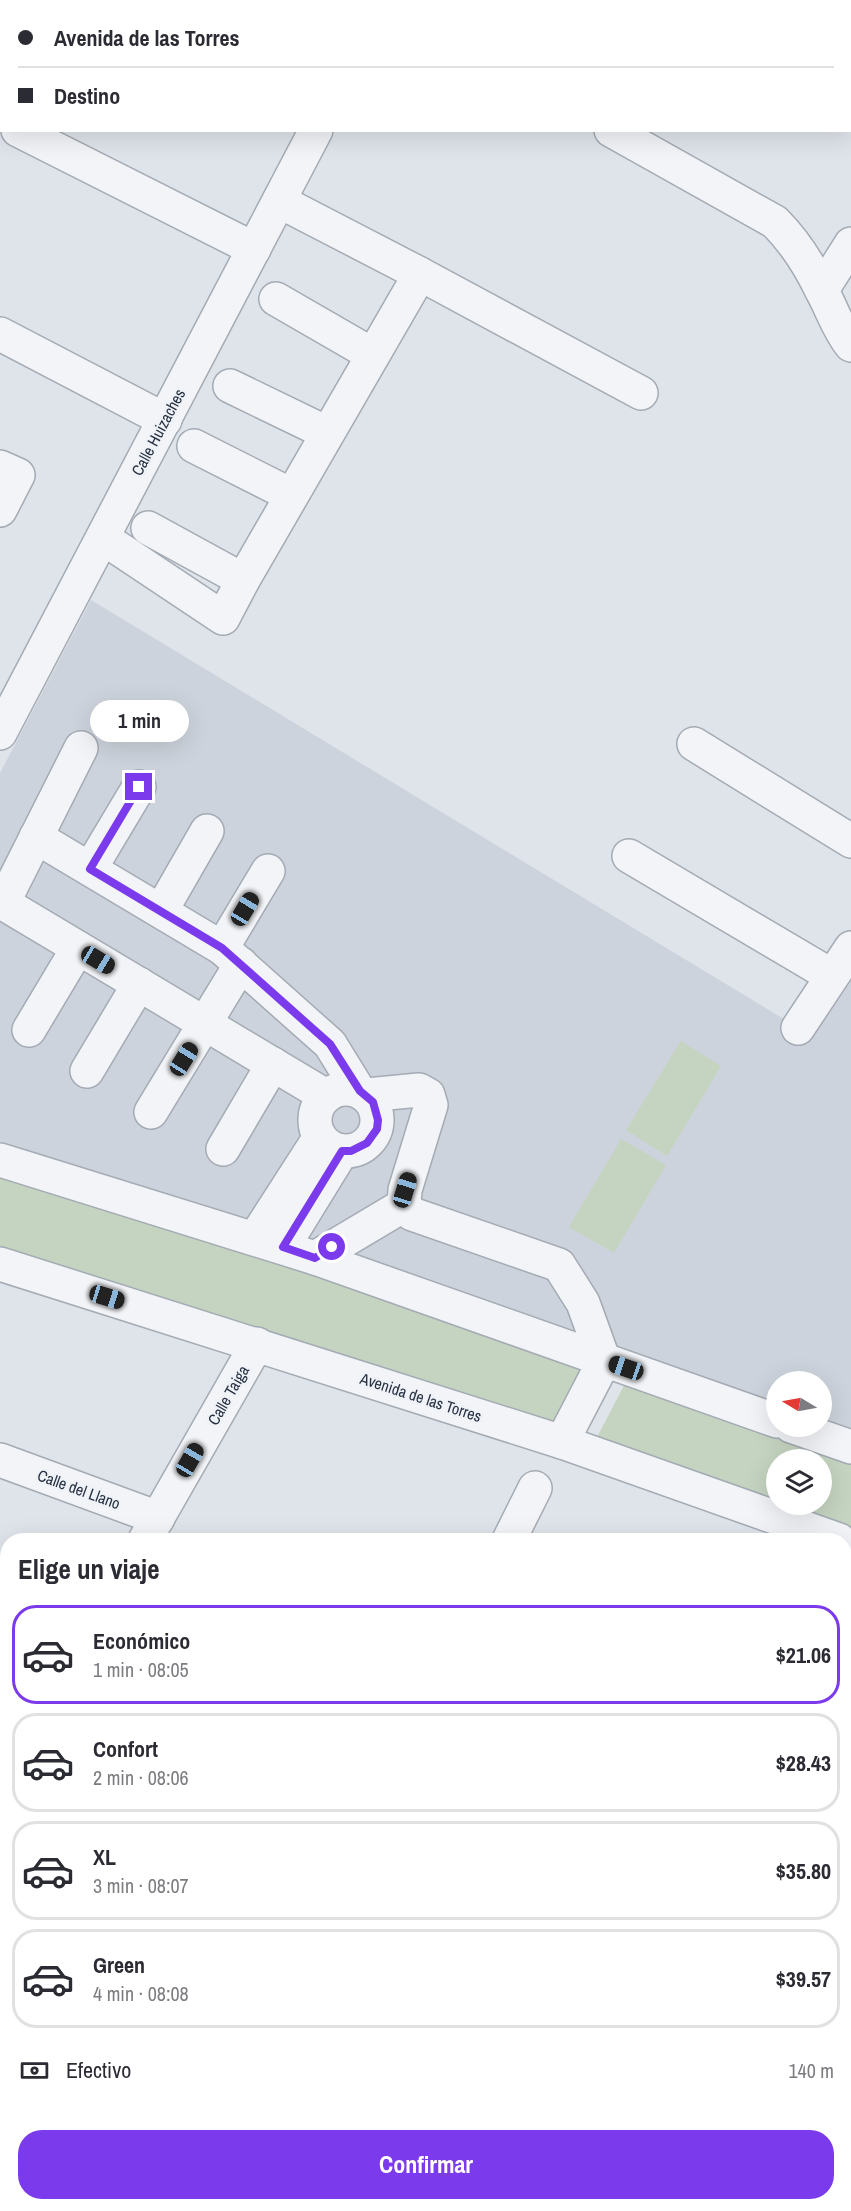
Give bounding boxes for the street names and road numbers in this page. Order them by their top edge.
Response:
street label: Calle Huizaches [126,385,190,479]
street label: Calle Taiga [202,1360,254,1429]
street label: Avenida de las Torres [357,1367,485,1427]
street label: Calle del Llano [34,1464,124,1514]

